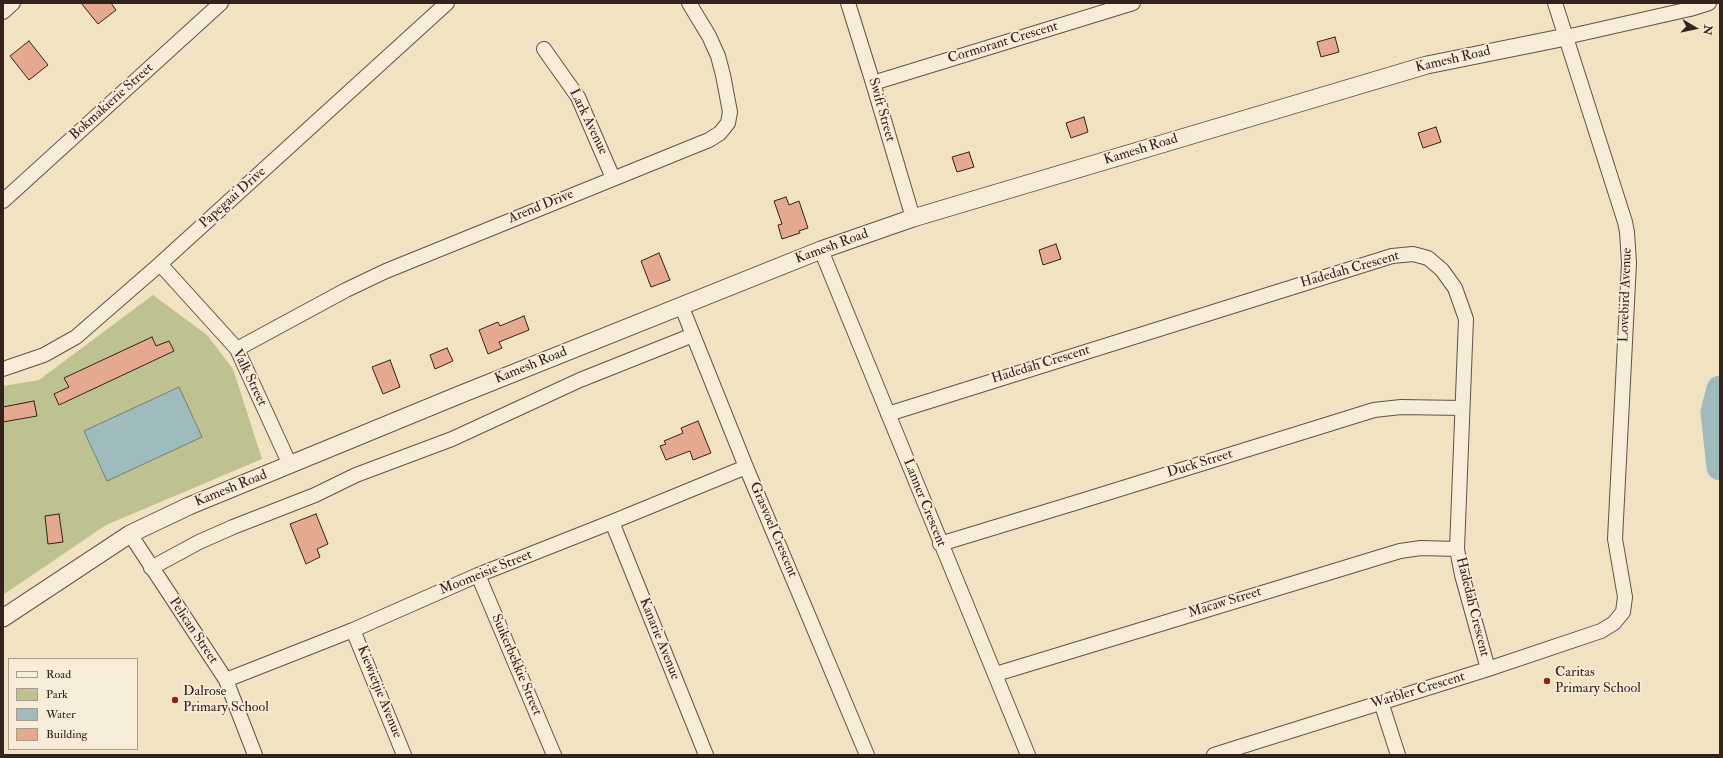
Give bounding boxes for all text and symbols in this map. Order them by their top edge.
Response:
north arrow [1675,8,1715,48]
street label: Cormorant Crescent [946,18,1060,68]
text: N [1700,24,1715,36]
street label: Kamesh Road [1414,43,1492,77]
street label: Bokmakierie Street [67,60,157,144]
street label: Swift Street [864,76,898,144]
street label: Lark Avenue [565,86,611,158]
street label: Kamesh Road [1102,131,1180,169]
street label: Papegaai Drive [196,164,270,232]
street label: Arend Drive [506,186,576,228]
street label: Kamesh Road [793,226,871,268]
street label: Lovebird Avenue [1616,247,1636,343]
street label: Hadedah Crescent [1299,248,1401,292]
street label: Hadedah Crescent [990,342,1092,388]
street label: Kamesh Road [492,344,570,388]
street label: Valk Street [228,347,270,409]
street label: Duck Street [1165,446,1235,482]
street label: Lanner Crescent [899,457,949,549]
street label: Kamesh Road [192,467,270,511]
street label: Grasvoel Crescent [745,480,801,580]
street label: Moomeisie Street [437,547,535,599]
street label: Hadedah Crescent [1452,555,1492,659]
street label: Macaw Street [1186,584,1264,622]
street label: Pelican Street [165,595,221,667]
street label: Kanarie Avenue [635,596,683,682]
street label: Suikerbekkie Street [487,612,545,718]
street label: Kiewietjie Avenue [353,643,405,741]
legend [8,658,138,750]
place label: Caritas Primary School [1555,665,1641,698]
text: Road [46,667,71,682]
street label: Warbler Crescent [1369,669,1467,713]
marker: Caritas Primary School [1542,676,1552,686]
place label: Dalrose Primary School [183,684,269,716]
text: Park [46,687,68,702]
marker: Dalrose Primary School [170,695,180,705]
text: Water [46,707,75,722]
text: Building [46,727,87,742]

